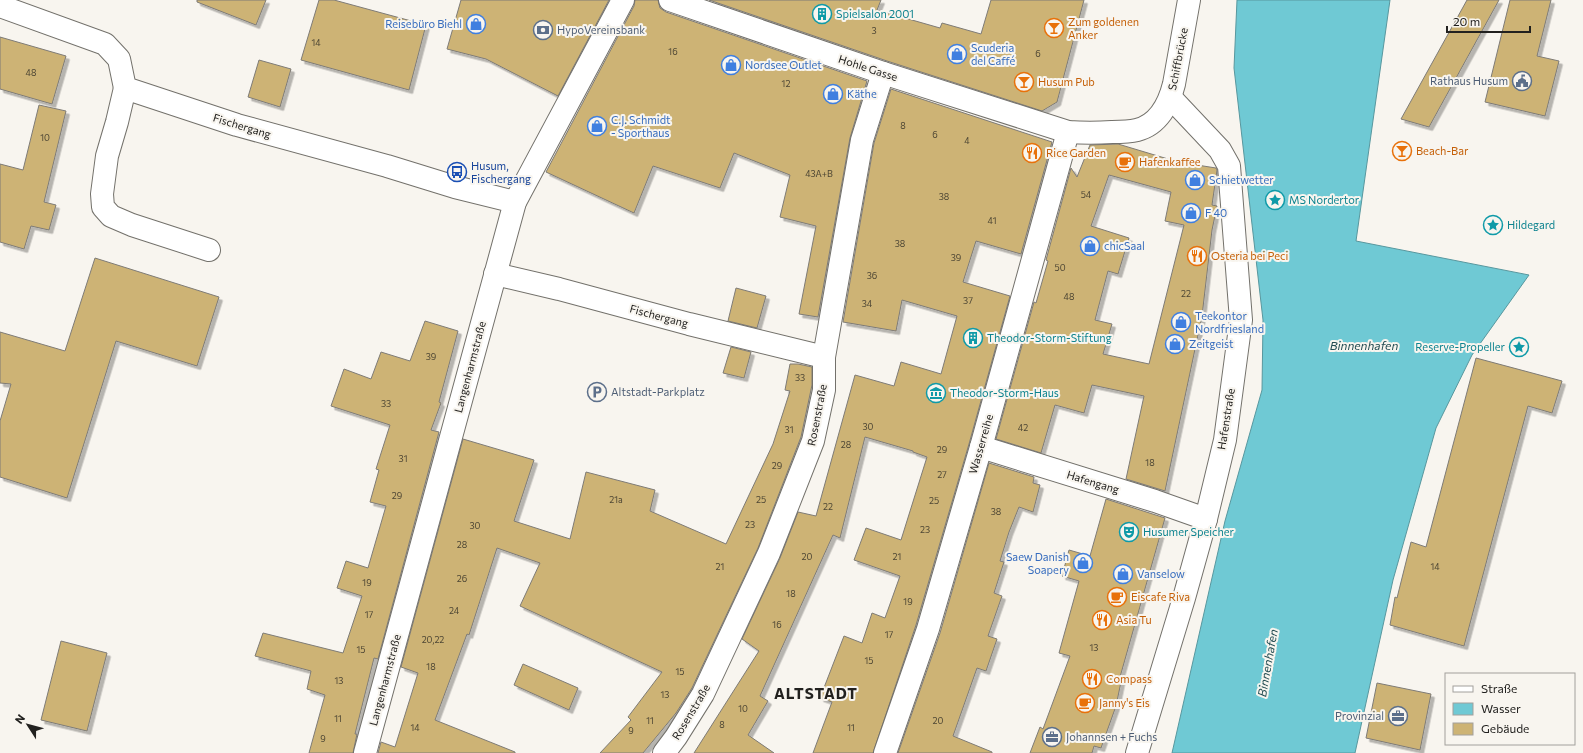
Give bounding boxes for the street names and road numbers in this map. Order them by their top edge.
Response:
street label: Schiffbrücke [1165,26,1190,91]
street label: Hohle Gasse [837,52,900,83]
street label: Fischergang [212,111,273,141]
street label: Fischergang [628,301,690,330]
street label: Langenharmstraße [451,319,488,414]
street label: Rosenstraße [804,383,829,447]
street label: Hafenstraße [1214,387,1237,451]
street label: Wasserreihe [966,412,995,475]
street label: Hafengang [1065,467,1121,496]
street label: Langenharmstraße [366,632,403,727]
street label: Rosenstraße [669,681,712,742]

